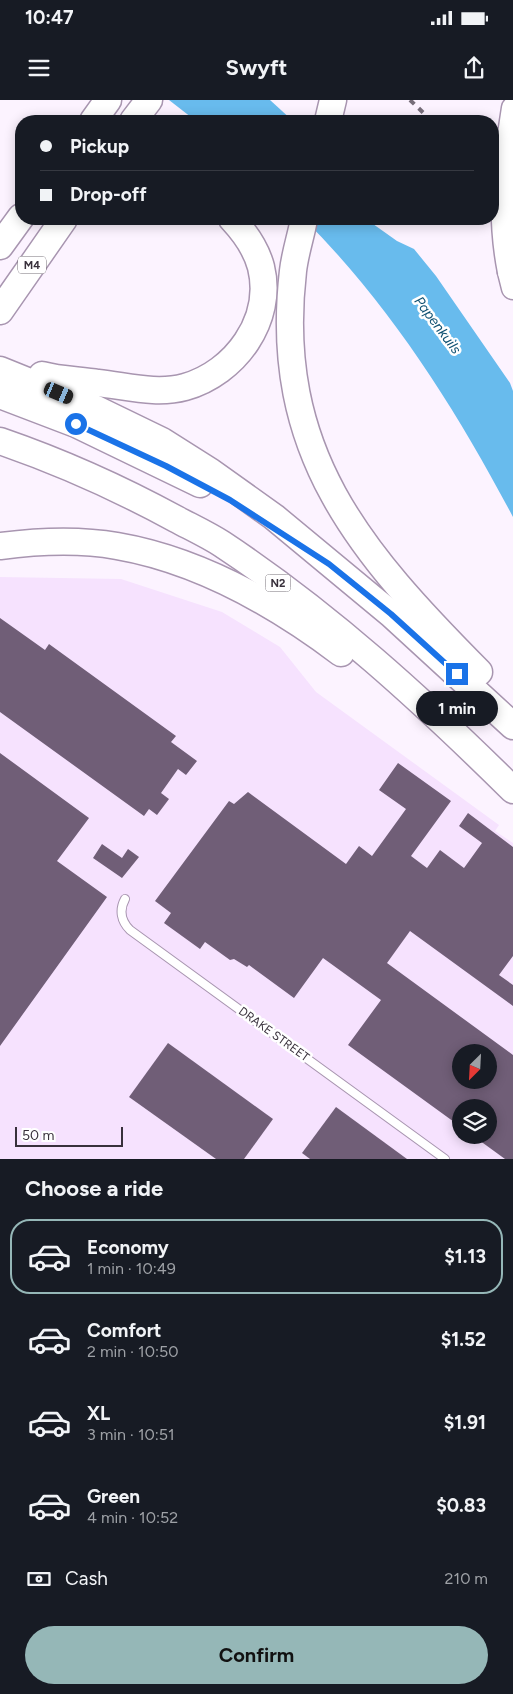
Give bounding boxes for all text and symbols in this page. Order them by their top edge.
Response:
text: 10:47 [25,6,74,29]
icon: menu [25,54,53,82]
text: Swyft [226,54,287,81]
icon: share [460,54,488,82]
text: Pickup [70,135,129,158]
text: Drop-off [70,183,147,206]
road number: M4 [18,256,46,274]
water label: Papenkuils [411,293,465,358]
car [42,380,75,406]
route start [65,413,87,435]
road number: N2 [266,574,290,592]
route end [446,663,468,685]
callout: 1 min [416,692,498,726]
text: 1 min [438,699,476,718]
street label: DRAKE STREET [236,1004,312,1064]
north arrow [452,1044,498,1089]
map controls [452,1044,497,1144]
button: layers [452,1099,497,1144]
scale bar [15,1124,122,1147]
text: 50 m [22,1127,54,1144]
text: Choose a ride [25,1175,163,1202]
icon: car [27,1234,72,1279]
text: Economy [87,1236,169,1259]
text: $1.13 [444,1245,486,1268]
text: 1 min · 10:49 [87,1259,176,1278]
icon: car [27,1317,72,1362]
text: Comfort [87,1319,162,1342]
text: $1.52 [441,1328,486,1351]
text: 2 min · 10:50 [87,1342,179,1361]
icon: car [27,1400,72,1445]
text: XL [87,1402,110,1425]
text: $1.91 [444,1411,486,1434]
text: 3 min · 10:51 [87,1425,175,1444]
icon: car [27,1483,72,1528]
text: Green [87,1485,140,1508]
text: $0.83 [436,1494,486,1517]
text: 4 min · 10:52 [87,1508,178,1527]
icon: cash [25,1565,53,1593]
text: Cash [65,1567,108,1590]
text: 210 m [445,1569,488,1588]
button: Confirm [25,1626,488,1684]

